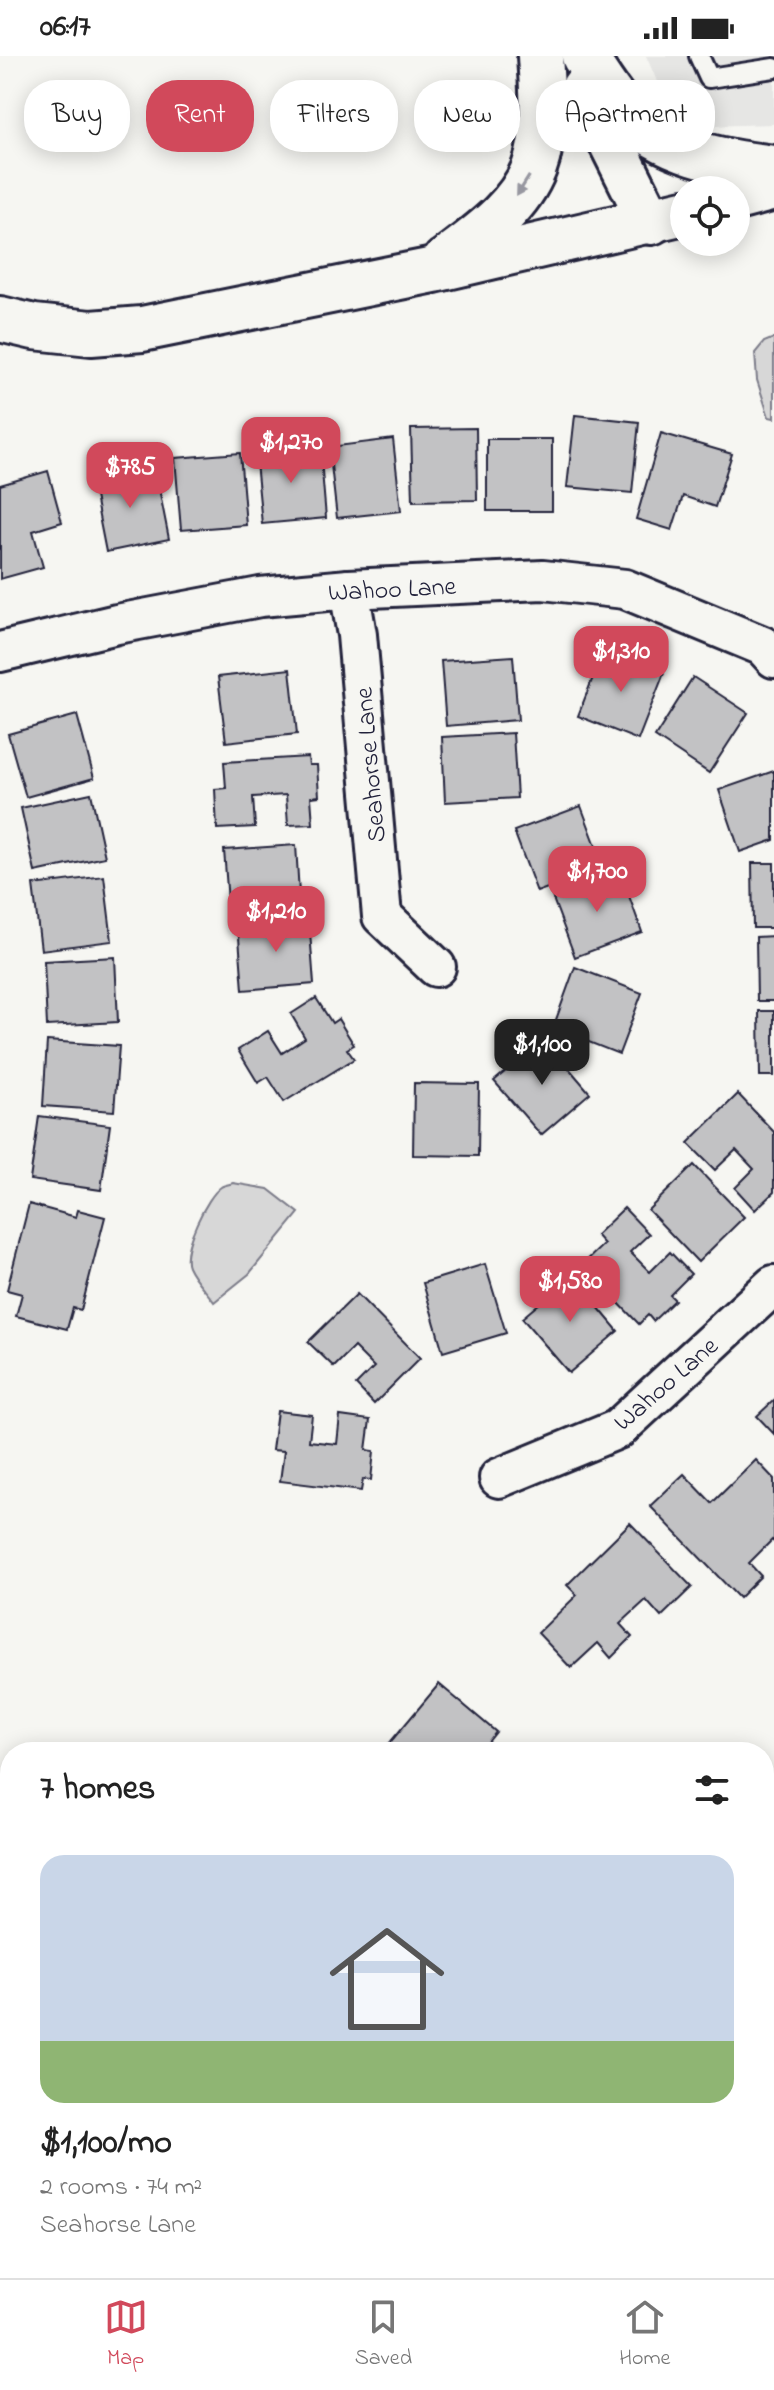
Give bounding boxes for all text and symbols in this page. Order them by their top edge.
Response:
text: 06:17 [40,6,91,50]
chip: Buy [24,80,130,152]
chip: Rent [146,80,254,152]
chip: Filters [270,80,398,152]
chip: New [414,80,520,152]
chip: Apartment [536,80,715,152]
one-way arrow [516,175,530,197]
map controls [670,176,750,256]
button: locate [670,176,750,256]
pin: $1,270 [226,417,356,485]
text: $1,270 [259,424,323,462]
pin: $785 [83,442,177,510]
text: $785 [104,449,156,487]
street label: Wahoo Lane [327,569,458,613]
pin: $1,310 [556,626,686,694]
text: $1,310 [592,633,650,671]
street label: Seahorse Lane [346,685,398,844]
pin: $1,700 [532,846,662,914]
text: $1,700 [566,853,628,891]
pin: $1,210 [211,886,341,954]
text: $1,210 [246,893,306,931]
pin: $1,100 [477,1019,607,1087]
text: $1,100 [512,1026,572,1064]
pin: $1,580 [505,1256,635,1324]
text: $1,580 [538,1263,602,1301]
street label: Wahoo Lane [606,1329,728,1442]
text: 7 homes [40,1765,155,1815]
icon: filters [690,1768,734,1812]
icon: home [315,1907,459,2051]
text: $1,100/mo [40,2119,172,2169]
text: 2 rooms · 74 m² [40,2169,202,2207]
text: Seahorse Lane [40,2207,196,2245]
tab: Map [104,2295,148,2375]
tab: Saved [355,2295,412,2375]
tab: Home [619,2295,670,2375]

